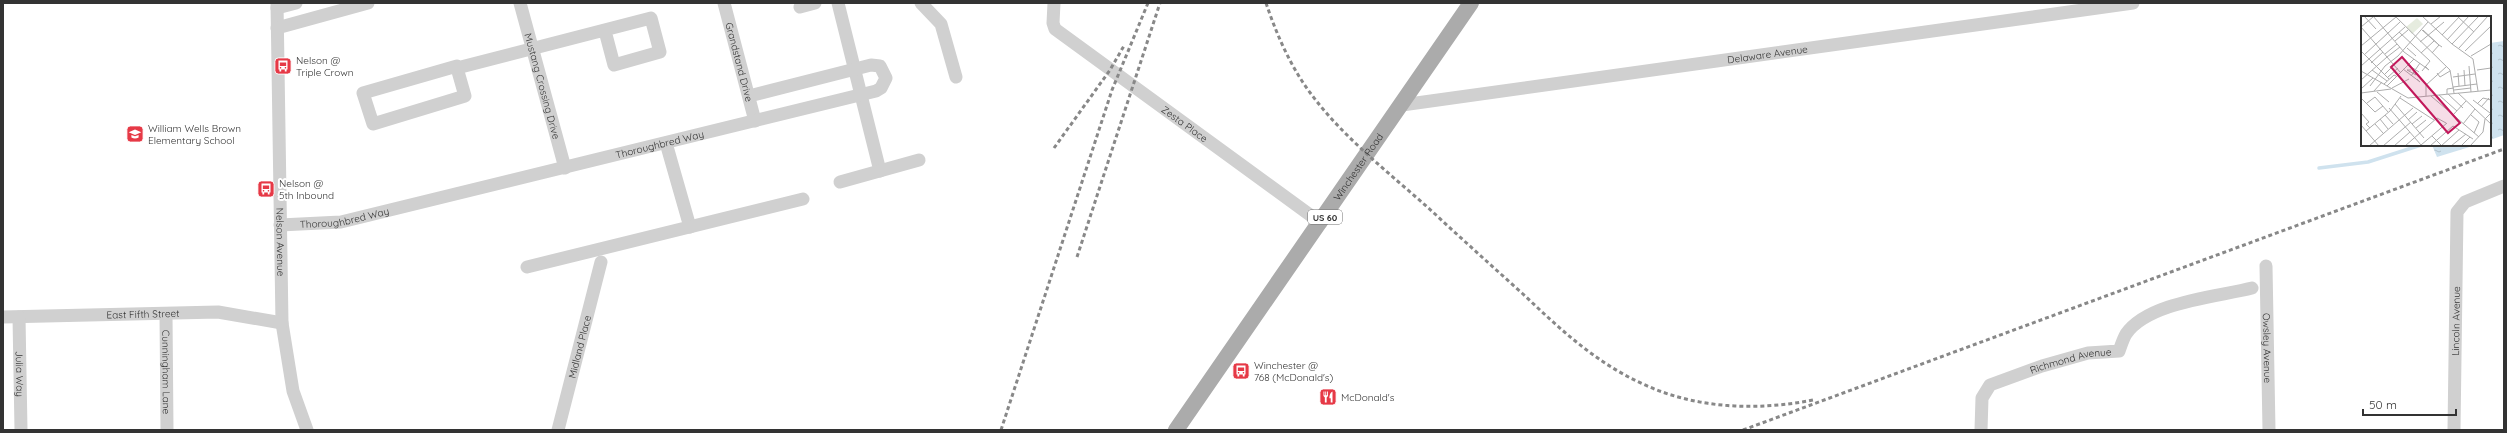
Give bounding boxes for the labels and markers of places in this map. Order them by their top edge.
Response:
place label: Nelson @ Triple Crown [296,54,354,79]
bus stop icon: Nelson @ Triple Crown [273,56,293,76]
place label: William Wells Brown Elementary School [148,122,241,147]
school or university icon: William Wells Brown Elementary School [125,124,145,144]
place label: Nelson @ 5th Inbound [279,177,334,202]
bus stop icon: Nelson @ 5th Inbound [256,179,276,199]
place label: Winchester @ 768 (McDonald's) [1254,359,1334,384]
bus stop icon: Winchester @ 768 (McDonald's) [1231,361,1251,381]
restaurant icon: McDonald's [1318,387,1338,407]
place label: McDonald's [1341,391,1395,404]

